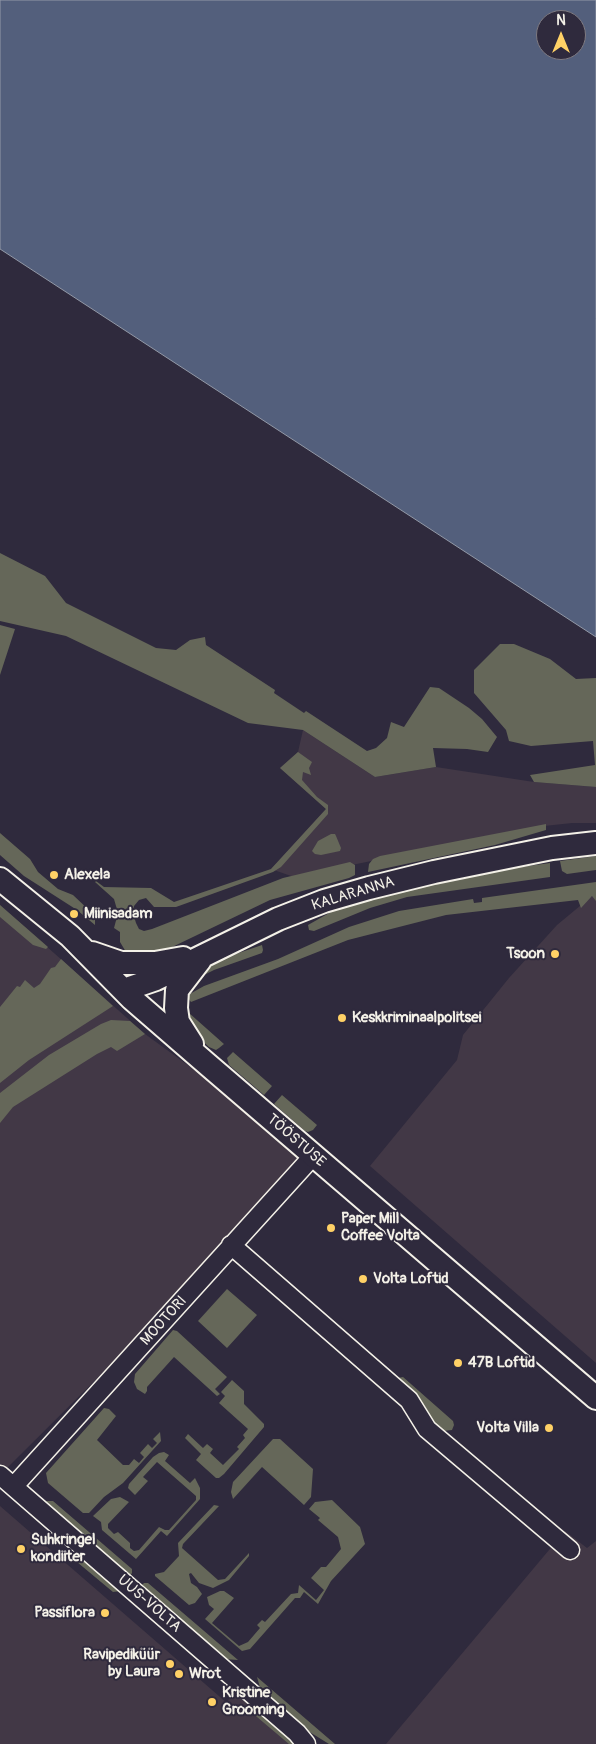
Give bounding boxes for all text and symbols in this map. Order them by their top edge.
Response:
north arrow [536,10,586,60]
text: N [556,12,566,29]
place label: Alexela [64,866,110,884]
marker: Alexela [48,869,60,881]
street label: KALARANNA [310,873,396,915]
place label: Miinisadam [84,905,152,923]
marker: Miinisadam [68,908,80,920]
place label: Tsoon [506,945,545,963]
marker: Tsoon [549,948,561,960]
place label: Keskkriminaalpolitsei [352,1009,481,1027]
marker: Keskkriminaalpolitsei [336,1012,348,1024]
street label: TÖÖSTUSE [263,1111,329,1171]
place label: Paper Mill Coffee Volta [341,1210,420,1245]
marker: Paper Mill Coffee Volta [325,1222,337,1234]
place label: Volta Loftid [373,1270,449,1288]
marker: Volta Loftid [357,1273,369,1285]
street label: MOOTORI [137,1292,191,1350]
place label: 47B Loftid [468,1354,535,1372]
marker: 47B Loftid [452,1357,464,1369]
place label: Volta Villa [476,1419,539,1437]
marker: Volta Villa [543,1422,555,1434]
place label: Suhkringel kondiiter [31,1531,95,1566]
marker: Suhkringel kondiiter [15,1543,27,1555]
street label: UUS-VOLTA [114,1571,184,1637]
place label: Passiflora [34,1604,95,1622]
marker: Passiflora [99,1607,111,1619]
place label: Ravipediküür by Laura [83,1646,160,1681]
marker: Ravipediküür by Laura [164,1658,176,1670]
place label: Wrot [189,1665,221,1683]
marker: Wrot [173,1668,185,1680]
place label: Kristine Grooming [222,1684,285,1719]
marker: Kristine Grooming [206,1696,218,1708]

